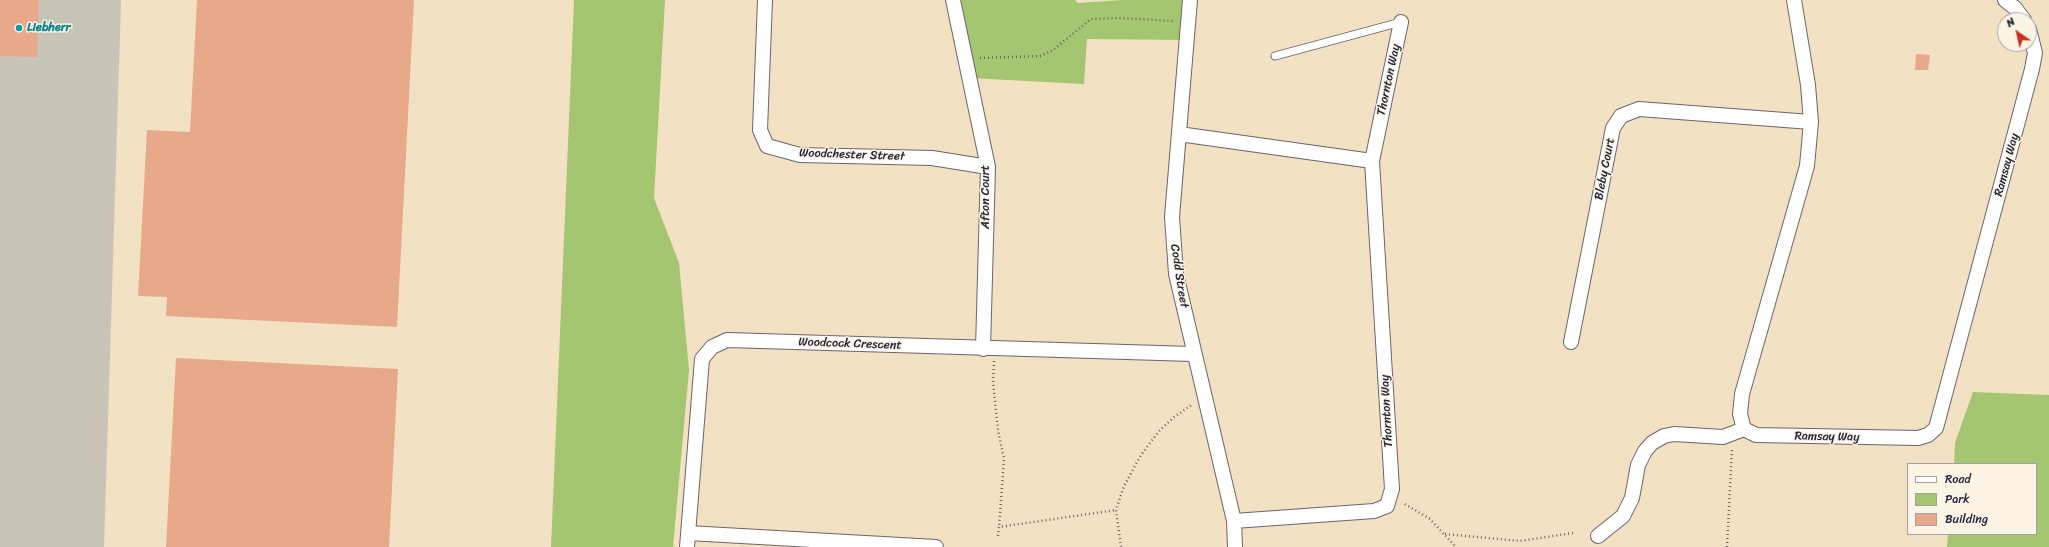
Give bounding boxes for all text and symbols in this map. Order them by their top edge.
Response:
north arrow [1997,12,2037,52]
text: N [2002,12,2019,32]
place label: Liebherr [27,21,71,35]
marker: Liebherr [14,23,24,33]
street label: Thornton Way [1374,43,1404,117]
street label: Ramsay Way [1992,132,2022,198]
street label: Bleby Court [1592,137,1618,201]
street label: Woodchester Street [799,146,905,164]
street label: Afton Court [979,165,993,229]
street label: Codd Street [1167,243,1191,309]
street label: Woodcock Crescent [798,335,902,353]
street label: Thornton Way [1378,374,1396,448]
street label: Ramsay Way [1794,429,1860,445]
legend [1907,463,2037,535]
text: Road [1945,468,1971,490]
text: Park [1945,488,1970,510]
text: Building [1945,508,1988,530]

